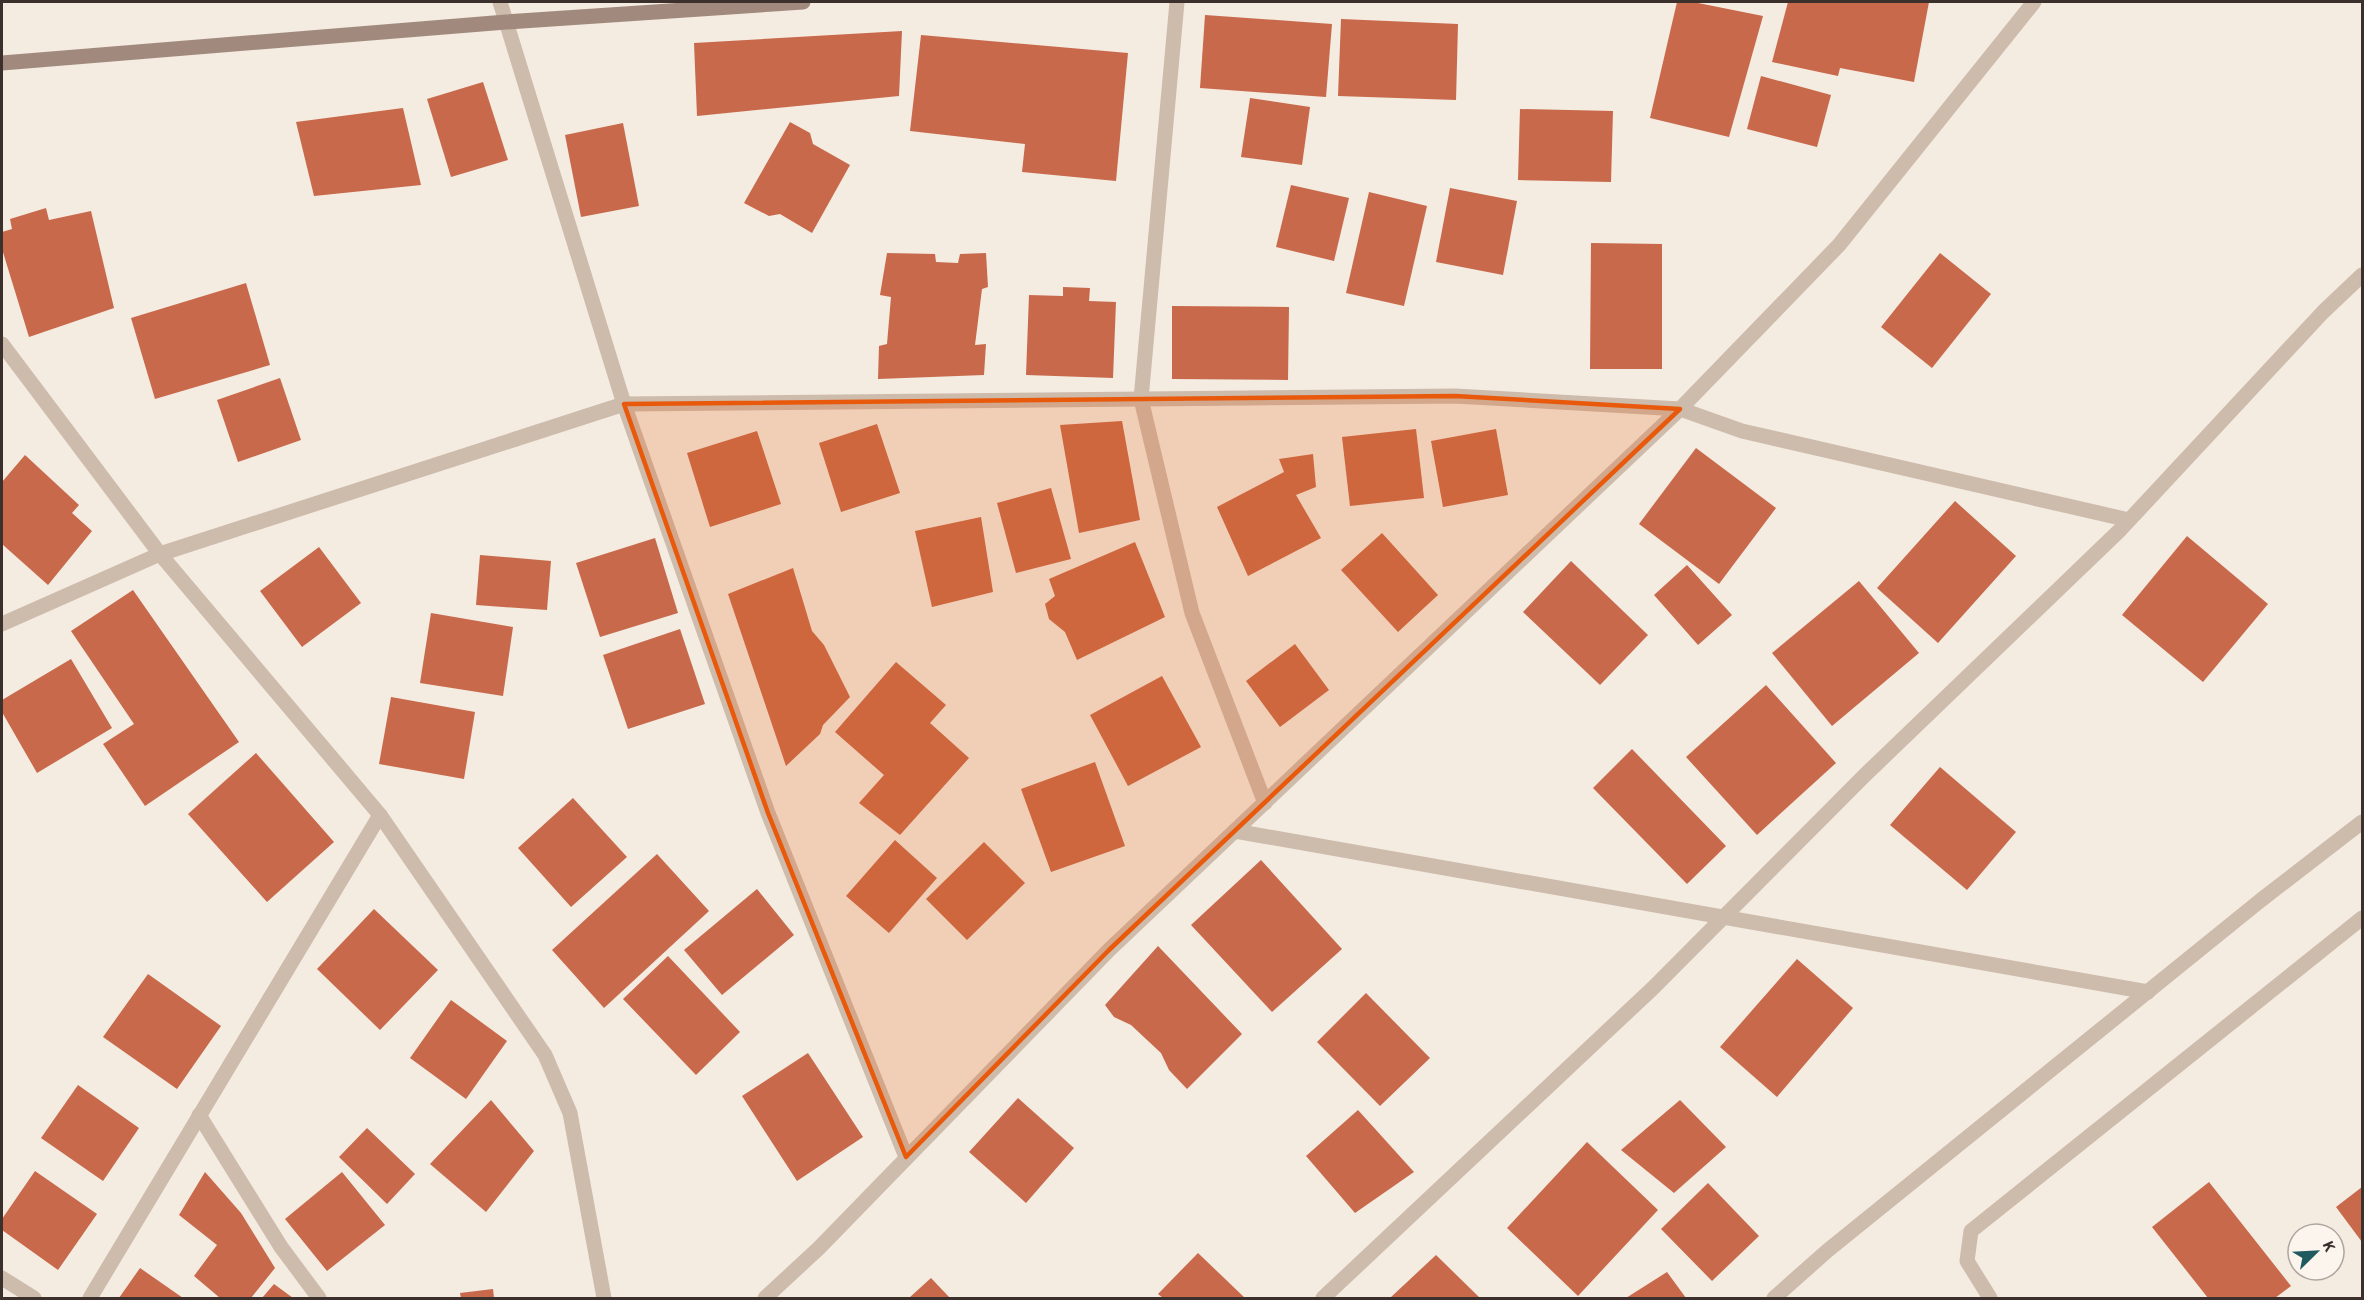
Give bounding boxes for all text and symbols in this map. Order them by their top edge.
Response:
north arrow [2286,1222,2346,1282]
text: K [2317,1237,2341,1255]

